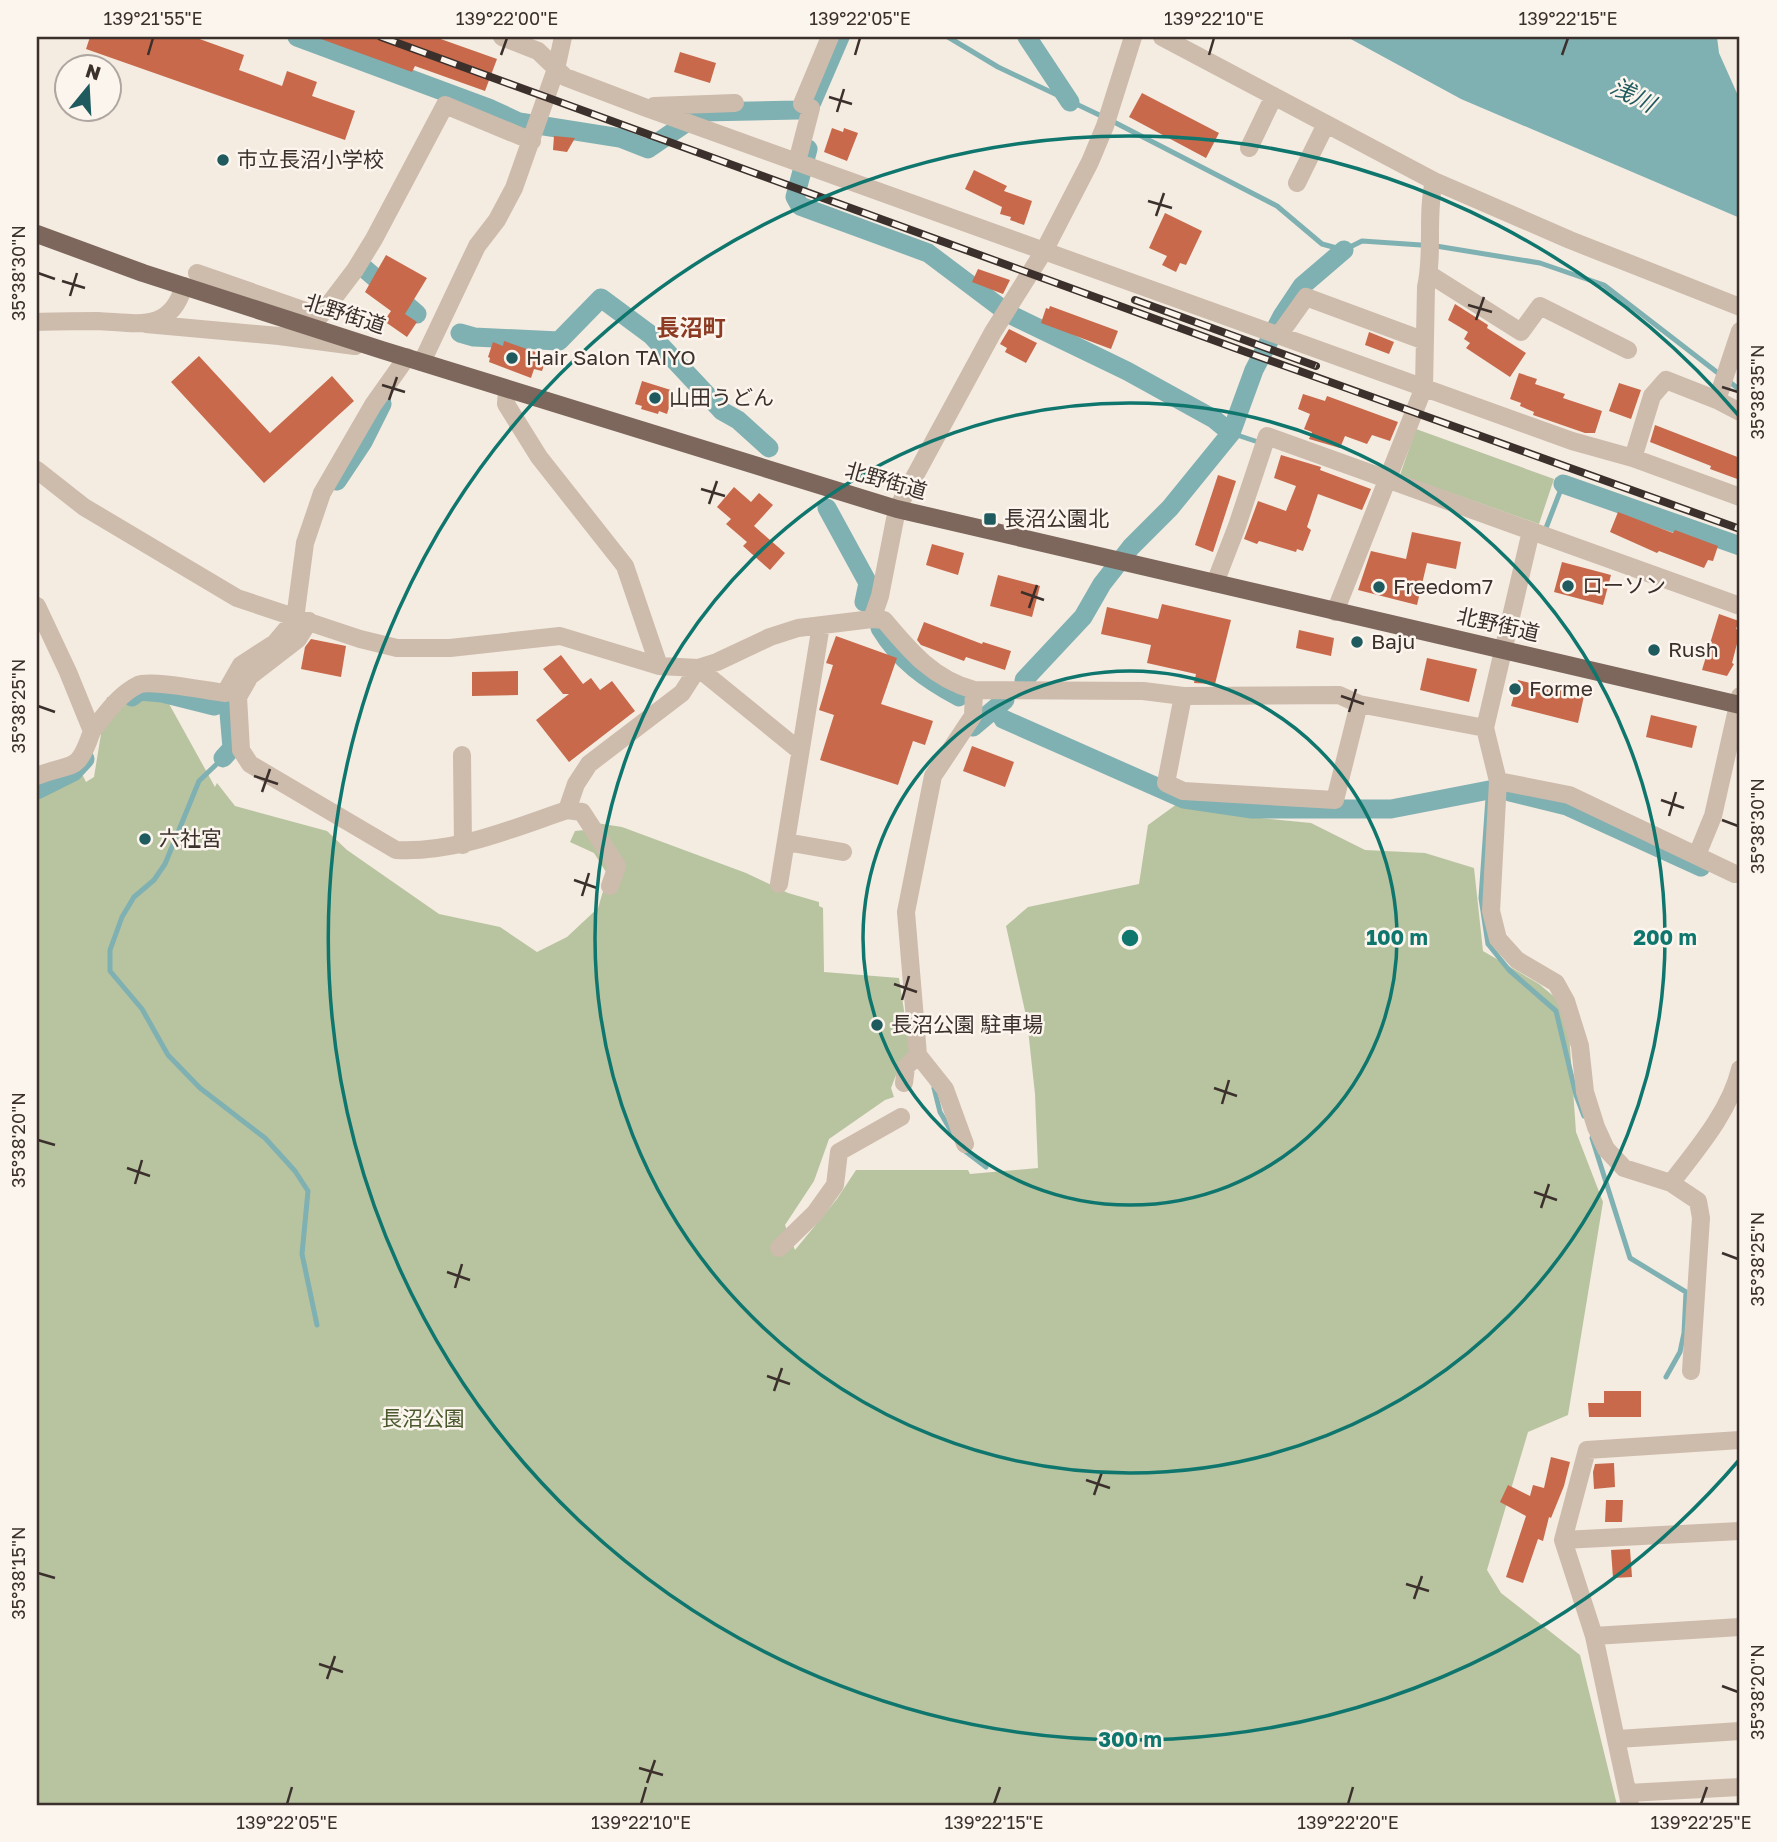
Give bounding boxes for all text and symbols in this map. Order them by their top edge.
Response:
text: 139°21'55"E [103,7,203,29]
text: 139°22'00"E [456,7,558,29]
text: 139°22'05"E [809,7,911,29]
text: 139°22'10"E [1164,7,1264,29]
text: 139°22'15"E [1518,7,1618,29]
north arrow [52,52,122,122]
text: N [83,58,104,85]
water label: 浅川 [1607,71,1663,118]
place label: 市立長沼小学校 [237,146,384,172]
marker: 市立長沼小学校 [215,152,231,168]
text: 35°38'30"N [7,225,29,321]
street label: 北野街道 [301,288,389,338]
district label: 長沼町 [657,313,726,341]
place label: Hair Salon TAIYO [526,344,696,370]
text: 35°38'35"N [1746,344,1768,440]
marker: Hair Salon TAIYO [504,350,520,366]
place label: 山田うどん [669,384,774,410]
marker: 山田うどん [647,390,663,406]
street label: 北野街道 [842,456,930,504]
place label: 長沼公園北 [1004,505,1109,531]
marker: 長沼公園北 [982,511,998,527]
place label: ローソン [1582,572,1666,598]
place label: Freedom7 [1393,573,1493,599]
marker: ローソン [1560,578,1576,594]
marker: Freedom7 [1371,579,1387,595]
street label: 北野街道 [1454,602,1542,646]
place label: Baju [1371,628,1415,654]
marker: Baju [1349,634,1365,650]
place label: Rush [1668,636,1719,662]
marker: Rush [1646,642,1662,658]
text: 35°38'25"N [7,658,29,754]
place label: Forme [1529,675,1593,701]
marker: Forme [1507,681,1523,697]
text: 35°38'30"N [1746,778,1768,874]
place label: 六社宮 [159,825,222,851]
marker: 六社宮 [137,831,153,847]
text: 100 m [1366,924,1428,950]
text: 200 m [1633,924,1697,950]
centre of rings [1118,926,1142,950]
place label: 長沼公園 駐車場 [891,1011,1043,1037]
marker: 長沼公園 駐車場 [869,1017,885,1033]
text: 35°38'20"N [7,1092,29,1188]
text: 35°38'25"N [1746,1211,1768,1307]
park label: 長沼公園 [381,1405,465,1431]
text: 35°38'15"N [7,1526,29,1620]
text: 35°38'20"N [1746,1644,1768,1740]
text: 300 m [1098,1726,1162,1752]
text: 139°22'05"E [236,1811,338,1833]
text: 139°22'10"E [591,1811,691,1833]
text: 139°22'15"E [944,1811,1044,1833]
text: 139°22'20"E [1297,1811,1399,1833]
text: 139°22'25"E [1651,1811,1751,1833]

